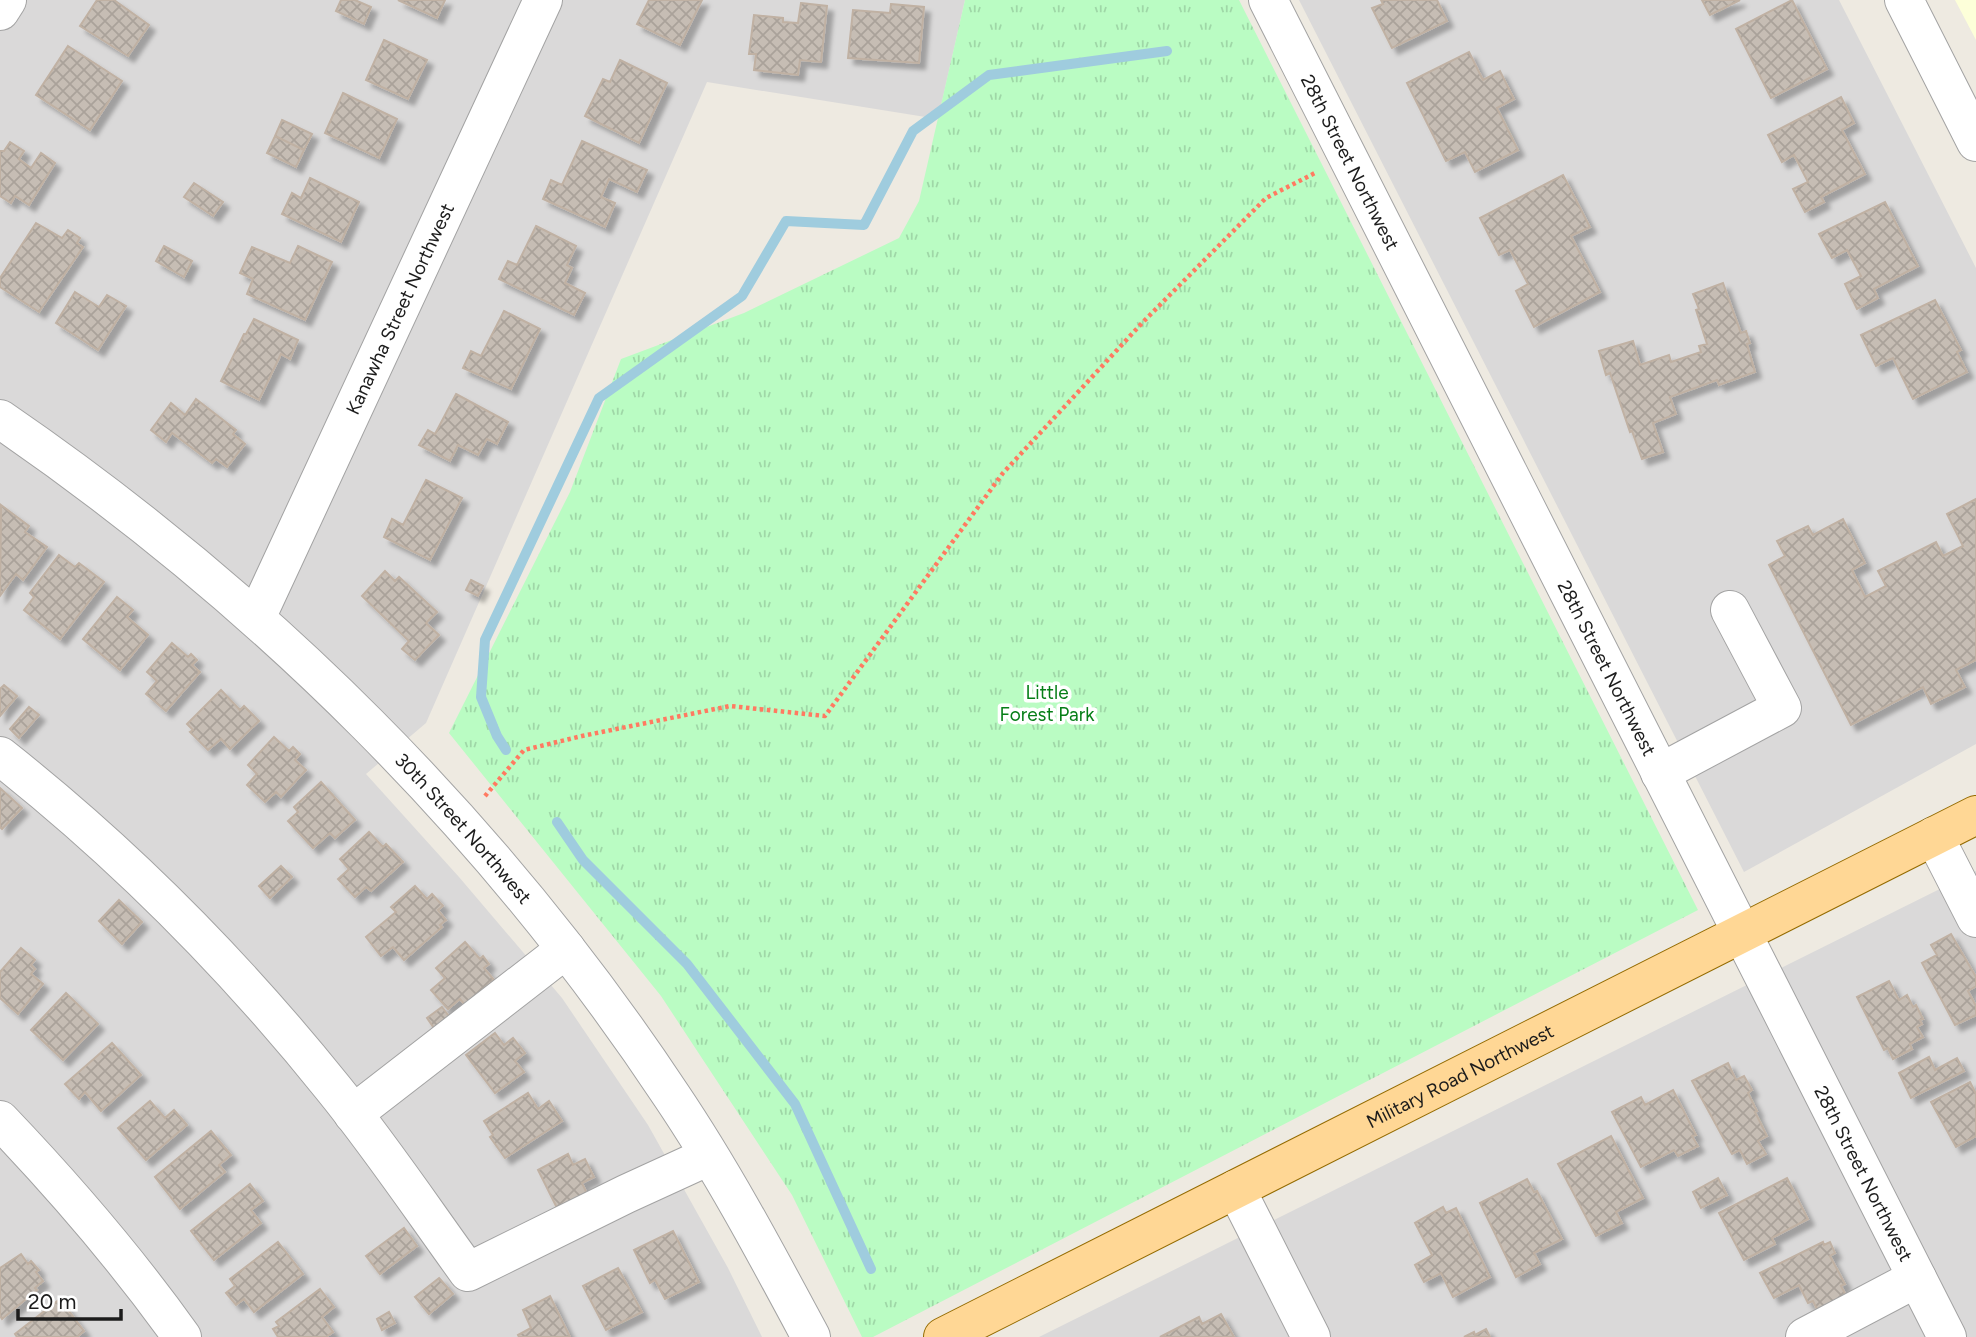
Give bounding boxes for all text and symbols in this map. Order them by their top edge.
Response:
street label: 28th Street Northwest [1296,71,1405,254]
street label: Kanawha Street Northwest [341,200,459,418]
street label: 28th Street Northwest [1553,576,1661,759]
park label: Little Forest Park [1000,681,1095,726]
street label: 30th Street Northwest [390,748,536,908]
street label: Military Road Northwest [1362,1019,1557,1133]
street label: 28th Street Northwest [1810,1082,1918,1265]
scale bar [18,1278,121,1322]
text: 20 m [28,1289,76,1314]

